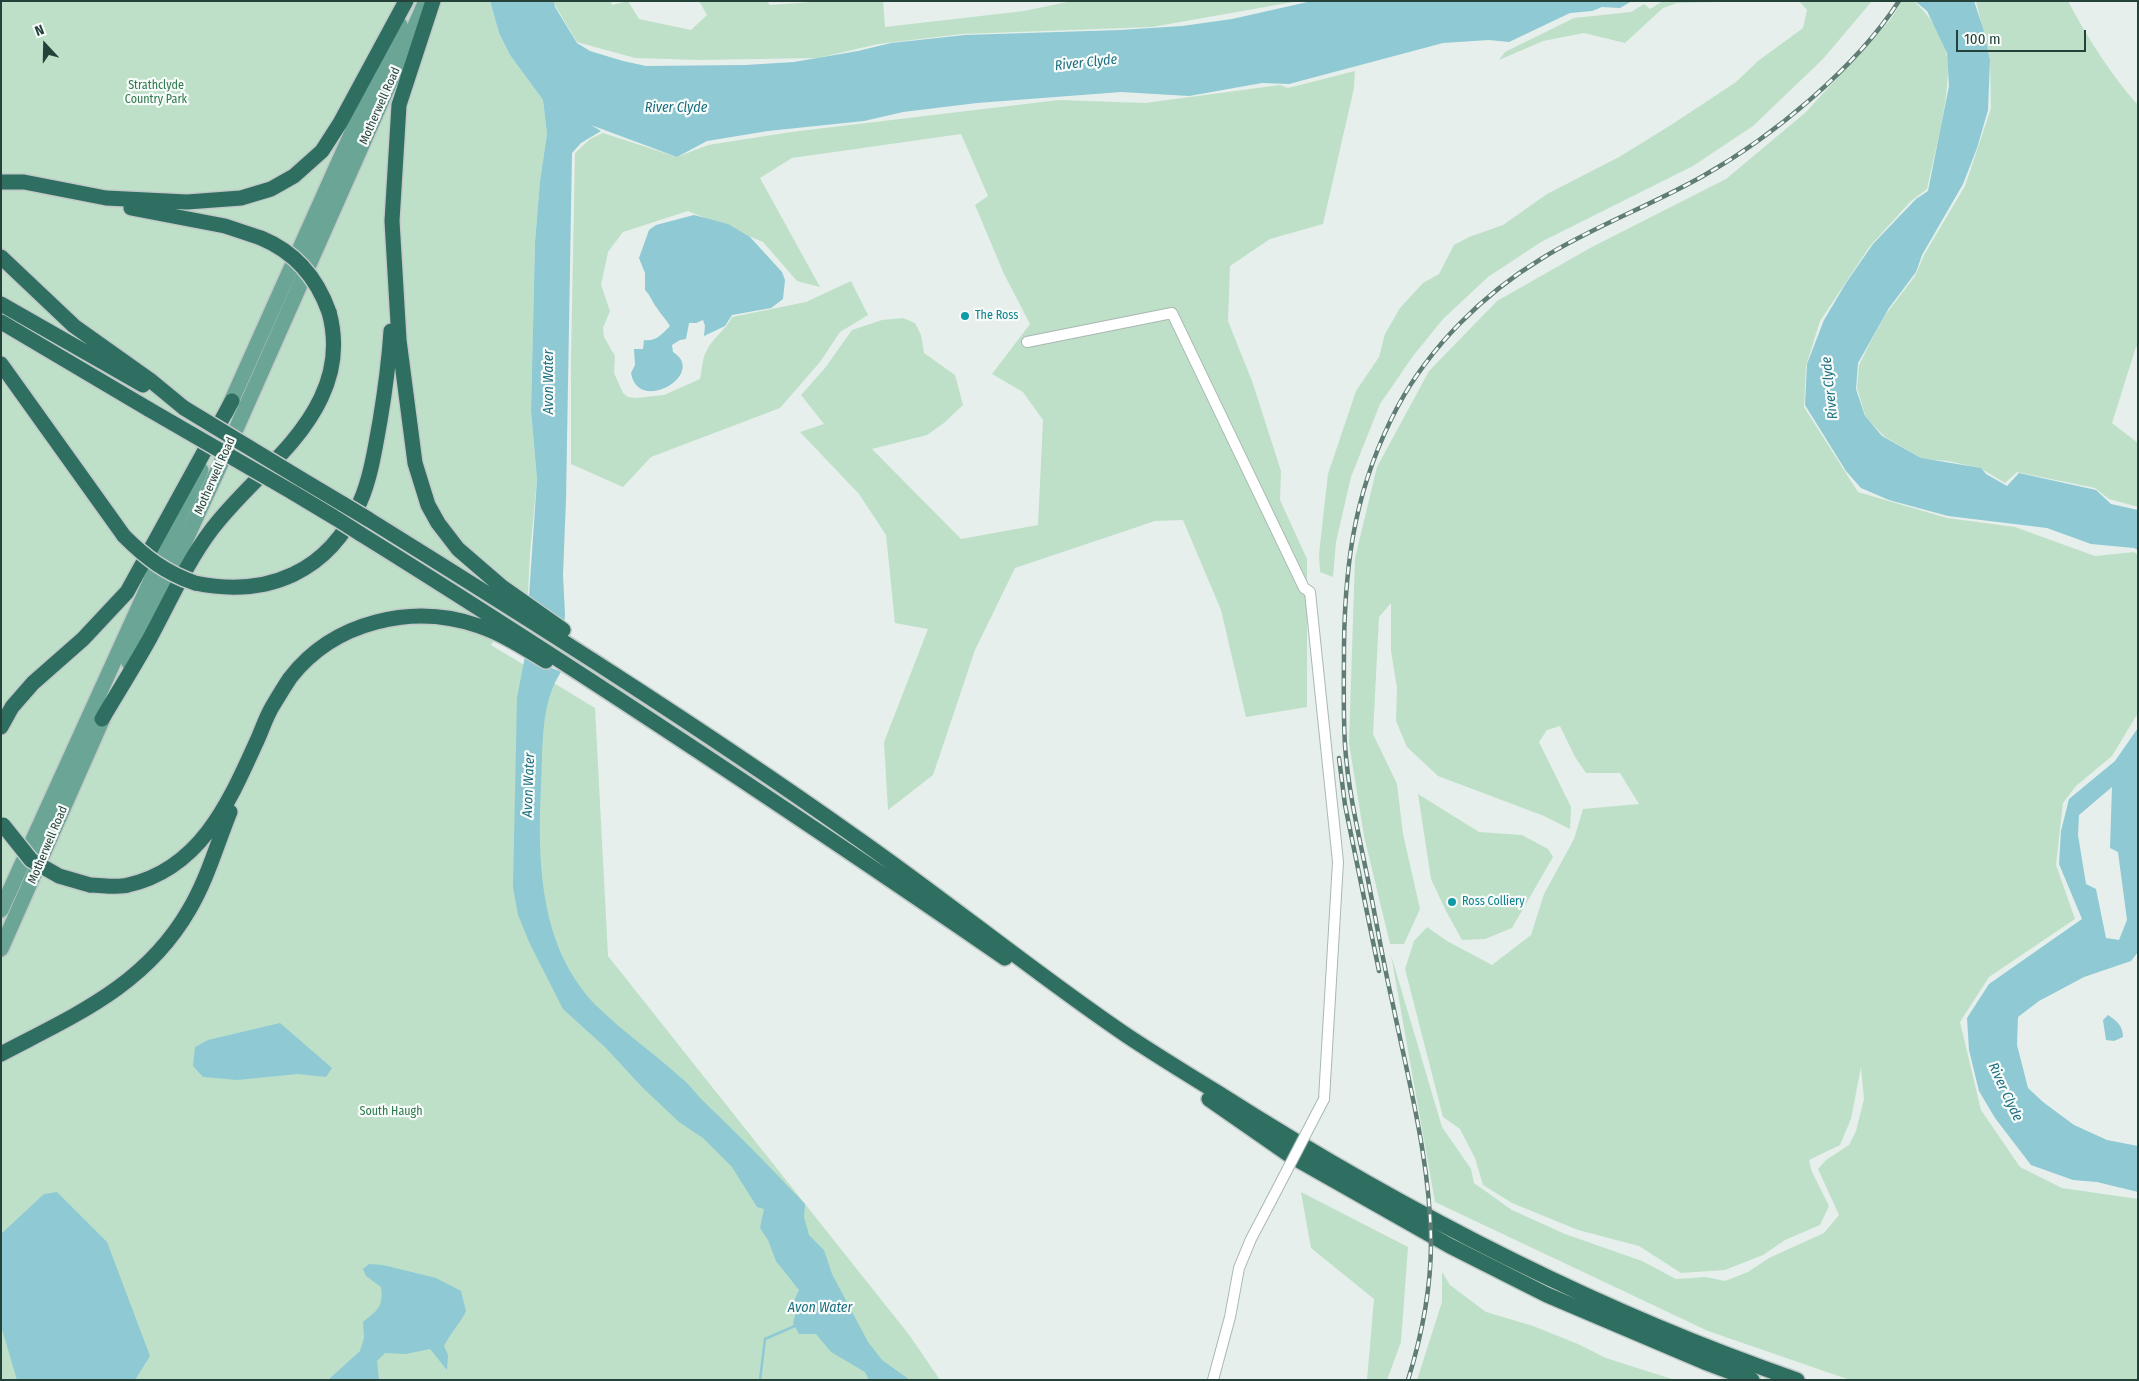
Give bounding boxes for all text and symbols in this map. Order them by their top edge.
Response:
north arrow [20,20,70,70]
scale bar [1959,20,2089,52]
text: N [32,21,46,40]
text: 100 m [1964,30,2001,48]
water label: River Clyde [1054,51,1118,75]
street label: Motherwell Road [357,65,403,147]
park label: Strathclyde Country Park [125,79,187,107]
water label: River Clyde [645,100,707,116]
place label: The Ross [975,309,1018,323]
marker: The Ross [959,310,971,322]
water label: Avon Water [541,350,557,414]
water label: River Clyde [1818,356,1842,420]
street label: Motherwell Road [192,435,238,517]
water label: Avon Water [519,752,539,818]
street label: Motherwell Road [25,804,71,886]
place label: Ross Colliery [1462,895,1525,909]
marker: Ross Colliery [1446,896,1458,908]
water label: River Clyde [1984,1060,2026,1124]
park label: South Haugh [360,1105,422,1119]
water label: Avon Water [788,1300,852,1316]

